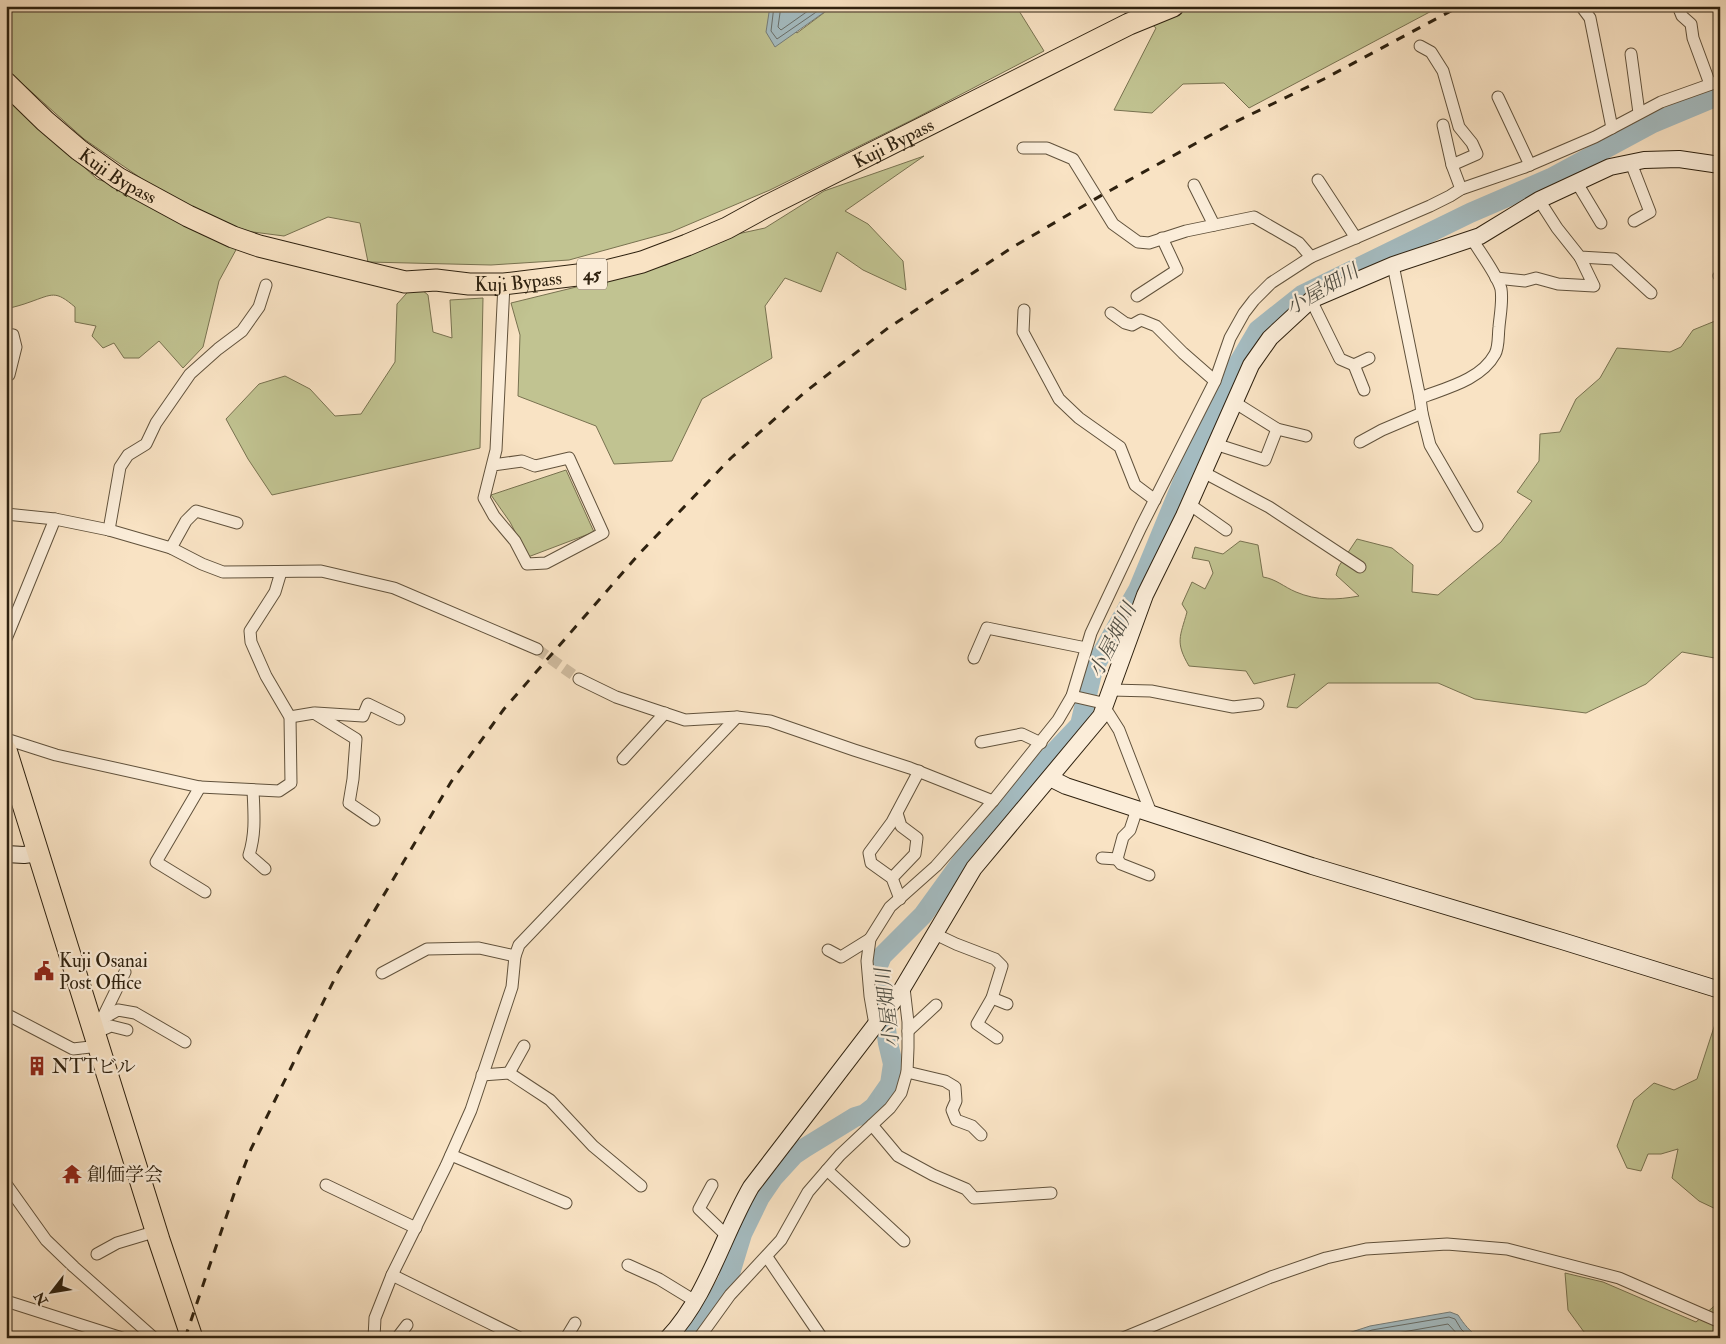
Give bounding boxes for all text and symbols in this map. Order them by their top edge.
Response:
street label: Kuji Bypass [849,113,938,174]
street label: Kuji Bypass [74,143,161,210]
road number: 45 [577,258,607,290]
water label: 小屋畑川 [1281,258,1365,320]
street label: Kuji Bypass [475,266,563,297]
water label: 小屋畑川 [1083,597,1143,682]
place label: Kuji Osanai Post Office [59,949,148,995]
public building icon: Kuji Osanai Post Office [33,960,55,982]
water label: 小屋畑川 [870,965,905,1049]
building icon: NTTビル [26,1055,48,1077]
place label: NTTビル [52,1055,136,1079]
temple icon: 創価学会 [61,1163,83,1185]
place label: 創価学会 [87,1163,163,1187]
north arrow [28,1266,78,1316]
text: N [31,1288,52,1309]

